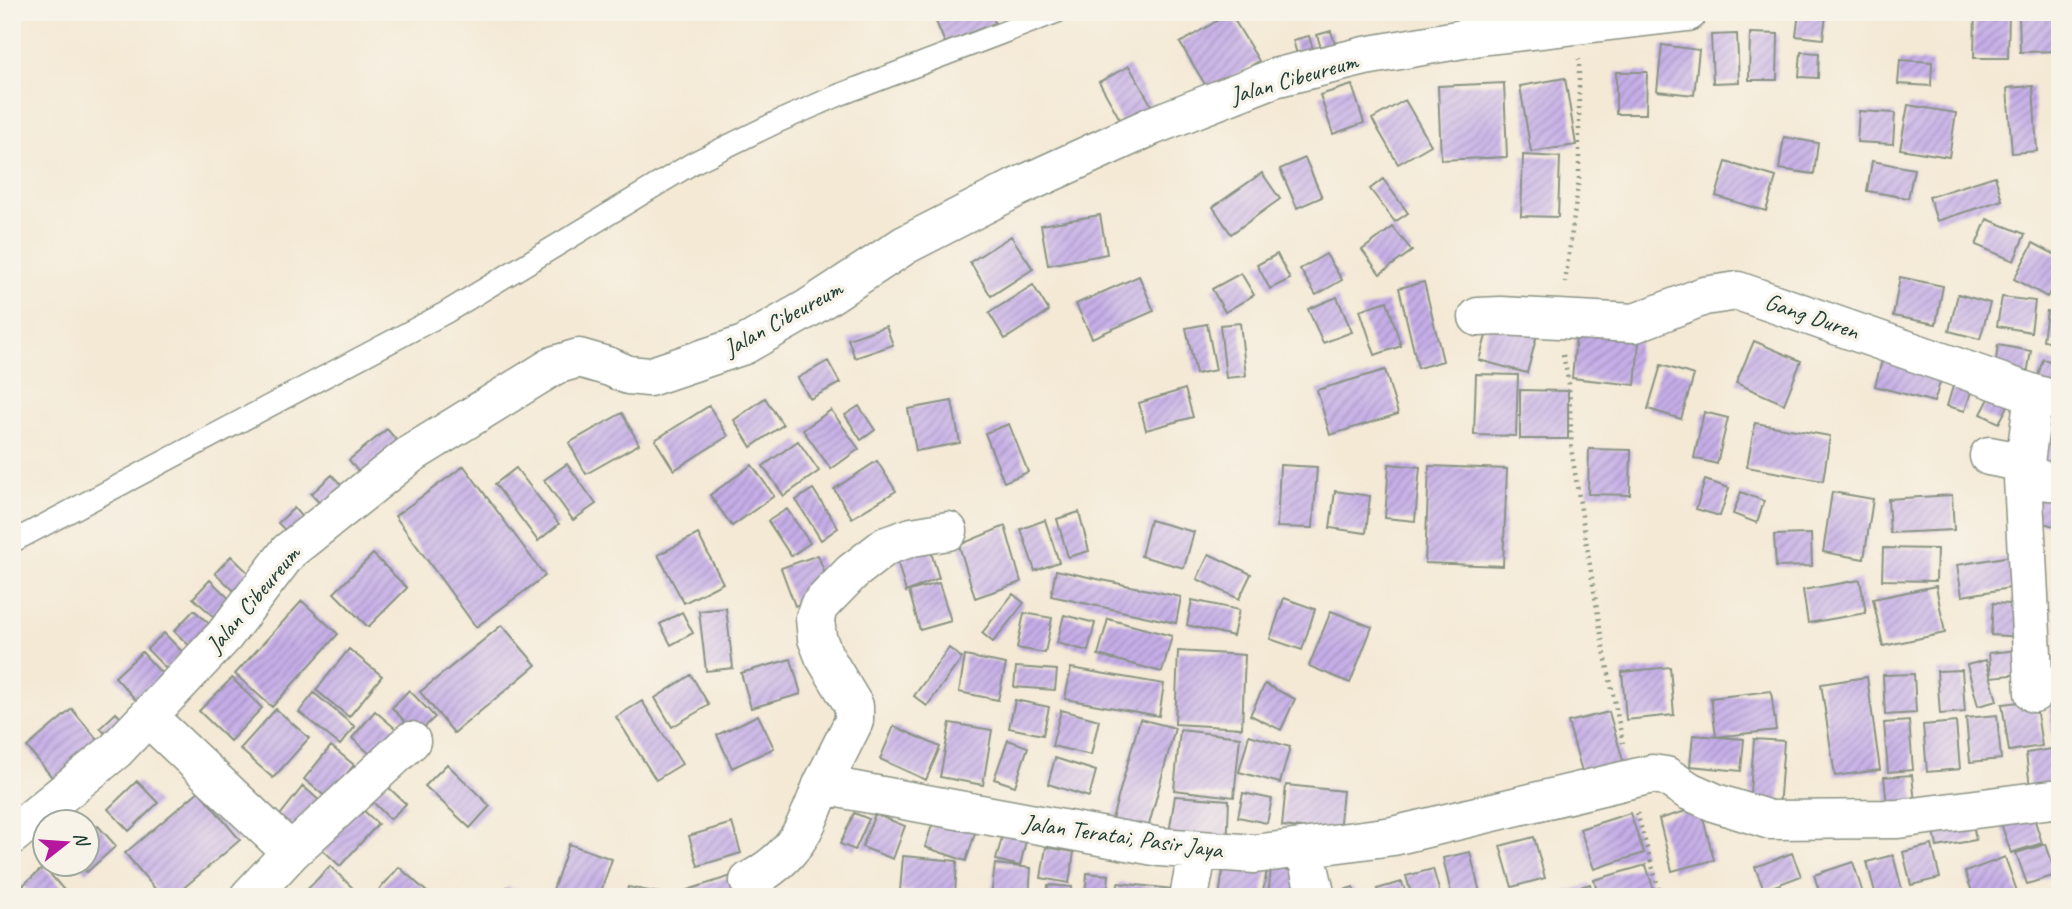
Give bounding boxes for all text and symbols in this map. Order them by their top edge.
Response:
street label: Jalan Cibeureum [1226,45,1362,111]
street label: Jalan Cibeureum [718,272,849,363]
street label: Gang Duren [1761,286,1864,346]
street label: Jalan Cibeureum [199,538,307,660]
street label: Jalan Teratai, Pasir Jaya [1020,807,1226,865]
north arrow [32,808,102,878]
text: N [68,829,95,851]

